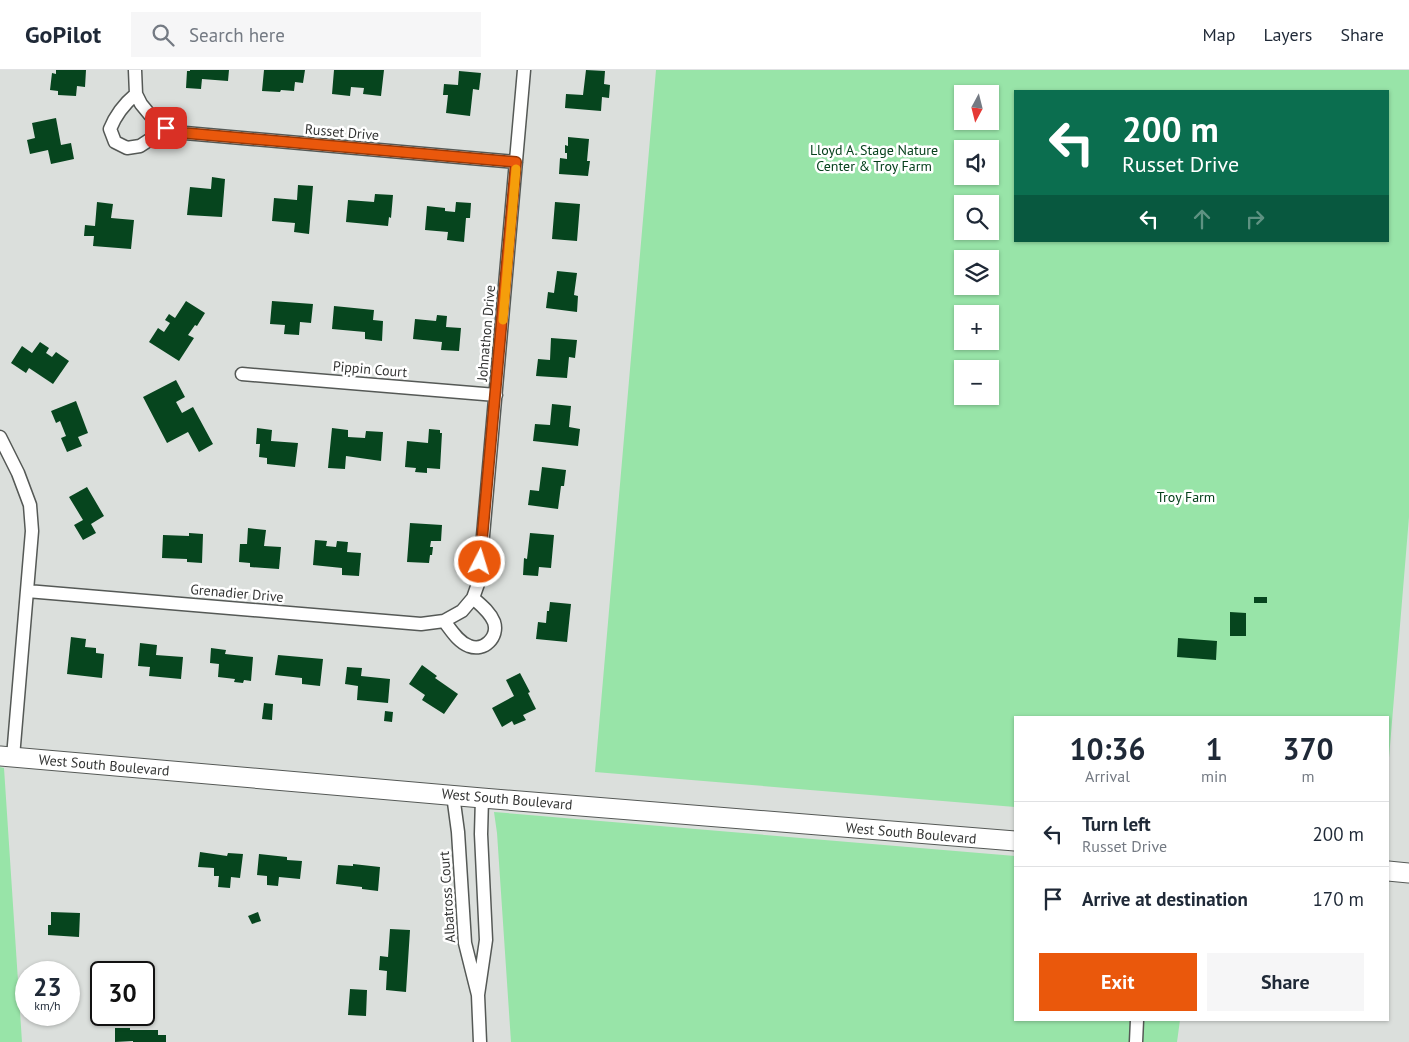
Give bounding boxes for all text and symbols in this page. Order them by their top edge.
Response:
search box [131,12,481,57]
text: GoPilot [25,19,101,50]
icon: search [149,21,177,49]
text: Search here [189,23,285,47]
text: Map [1203,23,1235,46]
text: Layers [1263,23,1312,46]
text: Share [1340,23,1384,46]
north arrow [954,85,999,130]
map controls [954,85,999,405]
text: 200 m [1122,106,1219,152]
pin [145,107,187,149]
icon: left [1039,110,1104,175]
icon: arrive [152,114,180,142]
street label: Russet Drive [304,120,380,144]
button: sound [954,140,999,185]
park label: Lloyd A. Stage Nature Center & Troy Farm [810,141,938,175]
text: Russet Drive [1122,150,1239,178]
button: search [954,195,999,240]
icon: left [1135,205,1163,233]
icon: ahead [1188,205,1216,233]
icon: right [1241,205,1269,233]
button: layers [954,250,999,295]
street label: Johnathon Drive [473,284,499,383]
button: + [954,305,999,350]
street label: Pippin Court [332,357,408,381]
button: − [954,360,999,405]
park label: Troy Farm [1157,488,1215,506]
position arrow [453,535,505,587]
street label: Grenadier Drive [190,580,284,606]
text: 10:36 [1069,729,1146,768]
text: 1 [1206,729,1223,768]
text: 370 [1282,729,1334,768]
street label: West South Boulevard [38,750,170,780]
text: Arrival [1085,766,1130,786]
text: min [1201,766,1227,786]
text: m [1302,766,1315,786]
street label: West South Boulevard [441,784,573,814]
text: Turn left [1082,812,1151,836]
street label: West South Boulevard [845,818,977,848]
icon: left [1039,820,1067,848]
text: 200 m [1312,822,1364,846]
text: Russet Drive [1082,836,1167,856]
street label: Albatross Court [435,850,459,943]
icon: arrive [1039,885,1067,913]
text: Arrive at destination [1082,887,1248,911]
text: 170 m [1312,887,1364,911]
button: Exit [1039,953,1197,1011]
button: Share [1207,953,1364,1011]
speed limit sign: 30 [90,961,155,1026]
text: 23 [33,971,62,1003]
text: km/h [34,998,61,1013]

